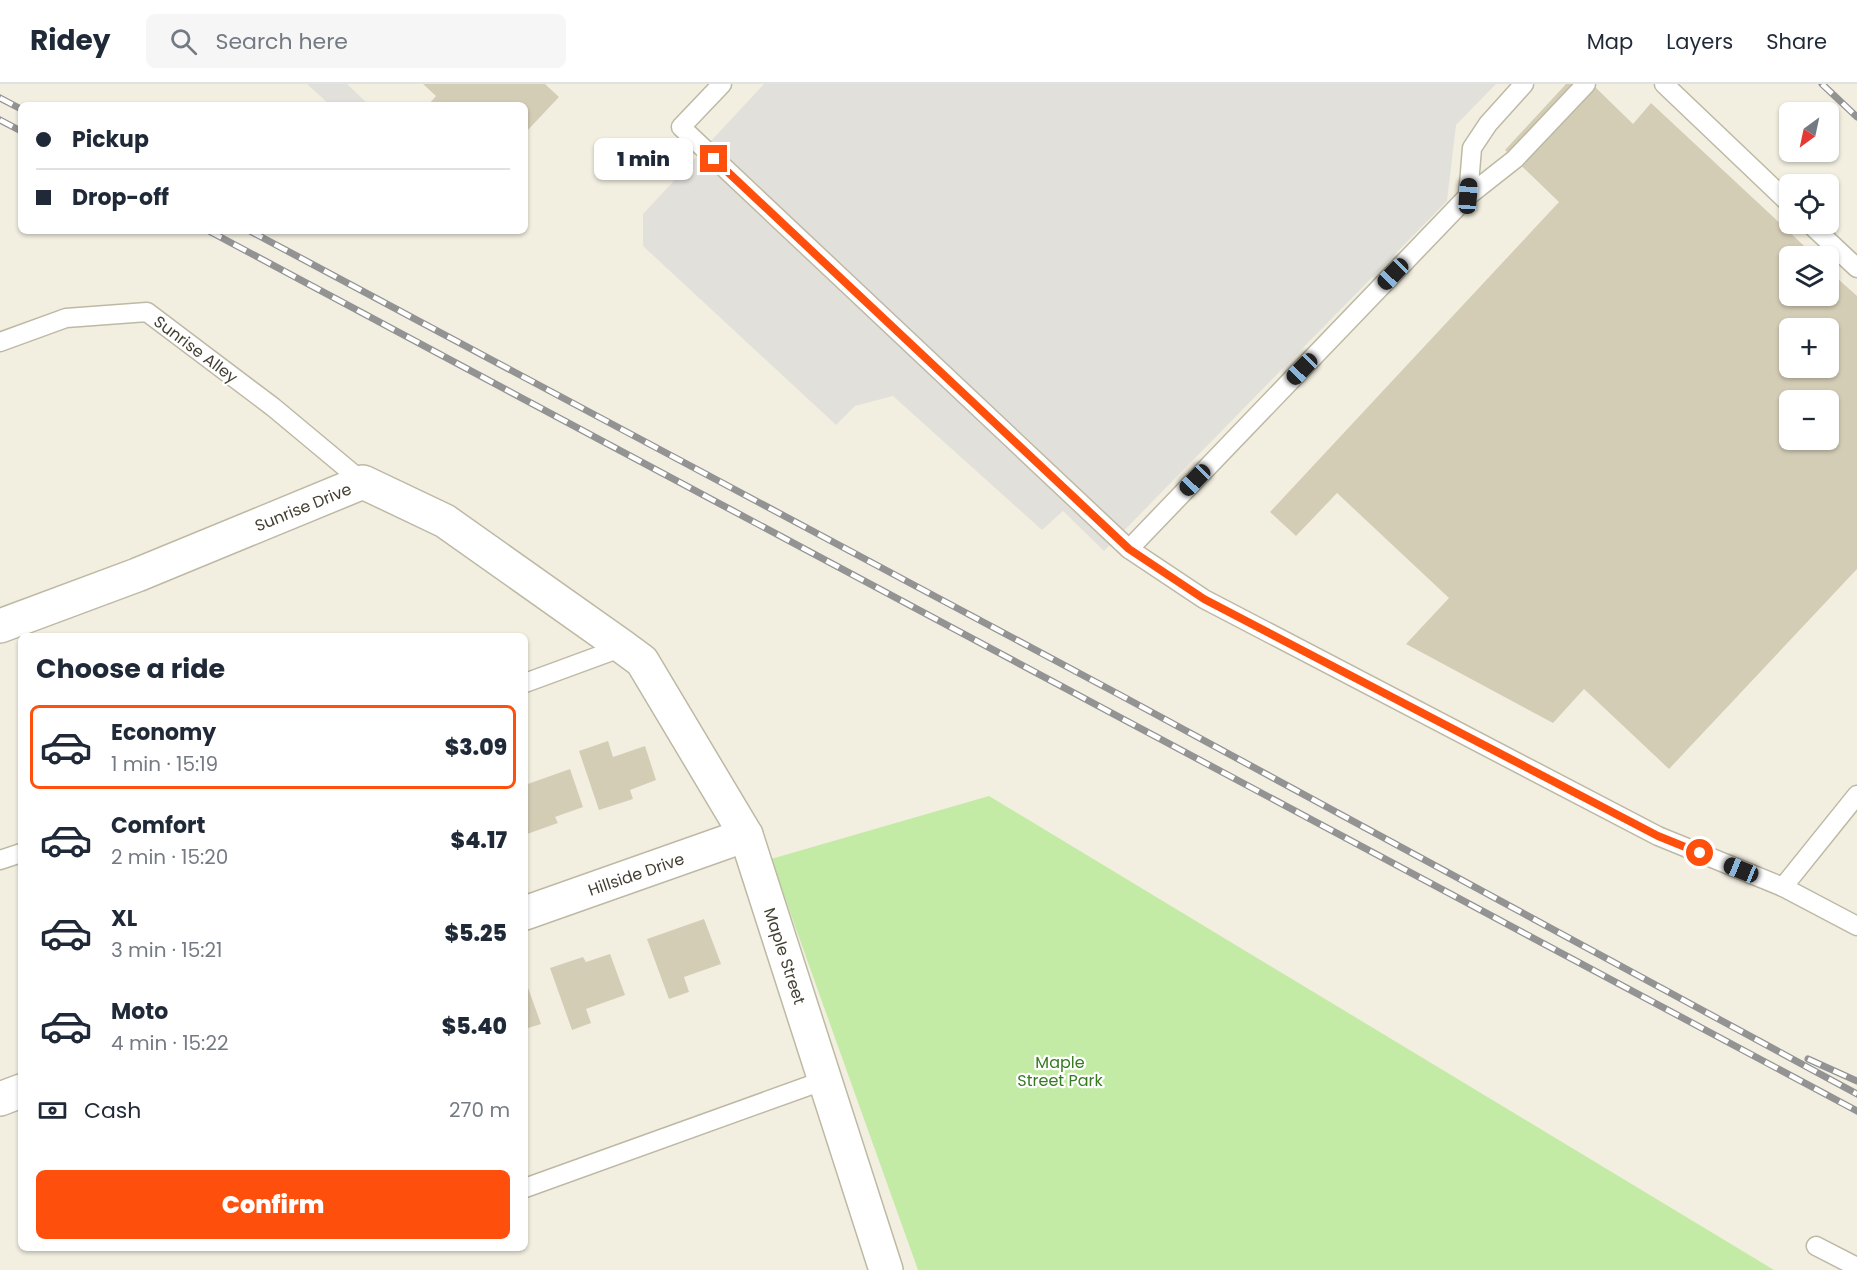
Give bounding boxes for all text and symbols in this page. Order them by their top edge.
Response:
search box [146,14,566,68]
text: Ridey [30,21,110,60]
icon: search [167,25,200,58]
text: Search here [215,26,348,57]
text: Map [1587,27,1633,56]
text: Layers [1666,27,1733,56]
text: Share [1766,27,1827,56]
north arrow [1779,102,1839,162]
map controls [1779,102,1839,450]
text: Pickup [72,124,149,155]
callout: 1 min [594,138,693,180]
text: 1 min [617,145,670,173]
route end [700,145,727,172]
button: locate [1779,174,1839,234]
car [1458,177,1478,215]
text: Drop-off [72,182,169,213]
button: layers [1779,246,1839,306]
car [1374,255,1412,293]
street label: Sunrise Alley [149,310,243,389]
button: + [1779,318,1839,378]
car [1283,350,1321,388]
button: − [1779,390,1839,450]
car [1176,461,1214,499]
street label: Sunrise Drive [251,478,355,537]
text: Choose a ride [36,650,225,687]
text: Economy [111,717,216,748]
icon: car [39,720,93,774]
text: $3.09 [445,732,507,763]
text: 1 min · 15:19 [111,750,218,778]
text: Comfort [111,810,205,841]
icon: car [39,813,93,867]
text: $4.17 [451,825,507,856]
route start [1686,839,1713,866]
text: 2 min · 15:20 [111,843,228,871]
street label: Hillside Drive [585,847,687,902]
car [1721,855,1761,885]
text: XL [111,903,137,934]
street label: Maple Street [758,905,811,1008]
icon: car [39,906,93,960]
text: $5.25 [444,918,507,949]
text: 3 min · 15:21 [111,936,222,964]
text: Moto [111,996,168,1027]
icon: car [39,999,93,1053]
text: $5.40 [442,1011,507,1042]
text: 4 min · 15:22 [111,1029,228,1057]
park label: Maple Street Park [1017,1051,1103,1092]
icon: cash [36,1094,69,1127]
text: Cash [84,1095,141,1126]
text: 270 m [449,1096,510,1124]
button: Confirm [36,1170,510,1239]

